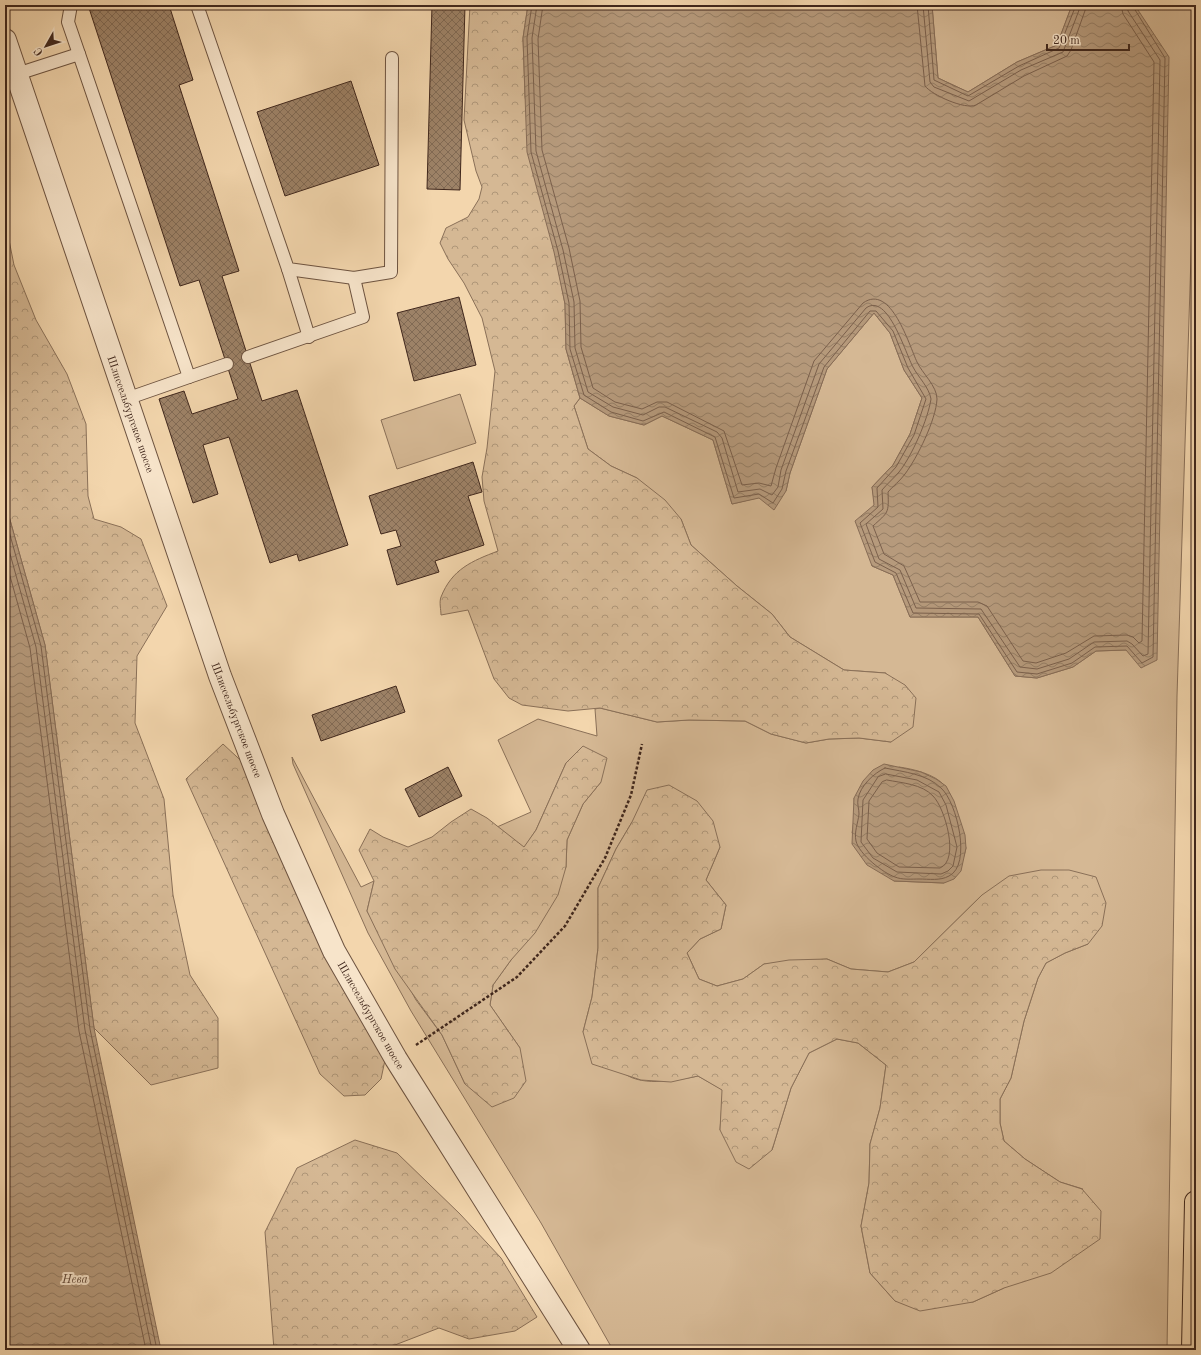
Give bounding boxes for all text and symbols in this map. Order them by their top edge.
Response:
north arrow [26,26,66,66]
scale bar [1047,26,1129,52]
text: 20 m [1053,35,1080,47]
text: С [33,45,46,58]
street label: Шлиссельбургское шоссе [104,355,155,474]
street label: Шлиссельбургское шоссе [209,661,263,780]
street label: Шлиссельбургское шоссе [334,960,405,1072]
water label: Нева [61,1274,89,1286]

